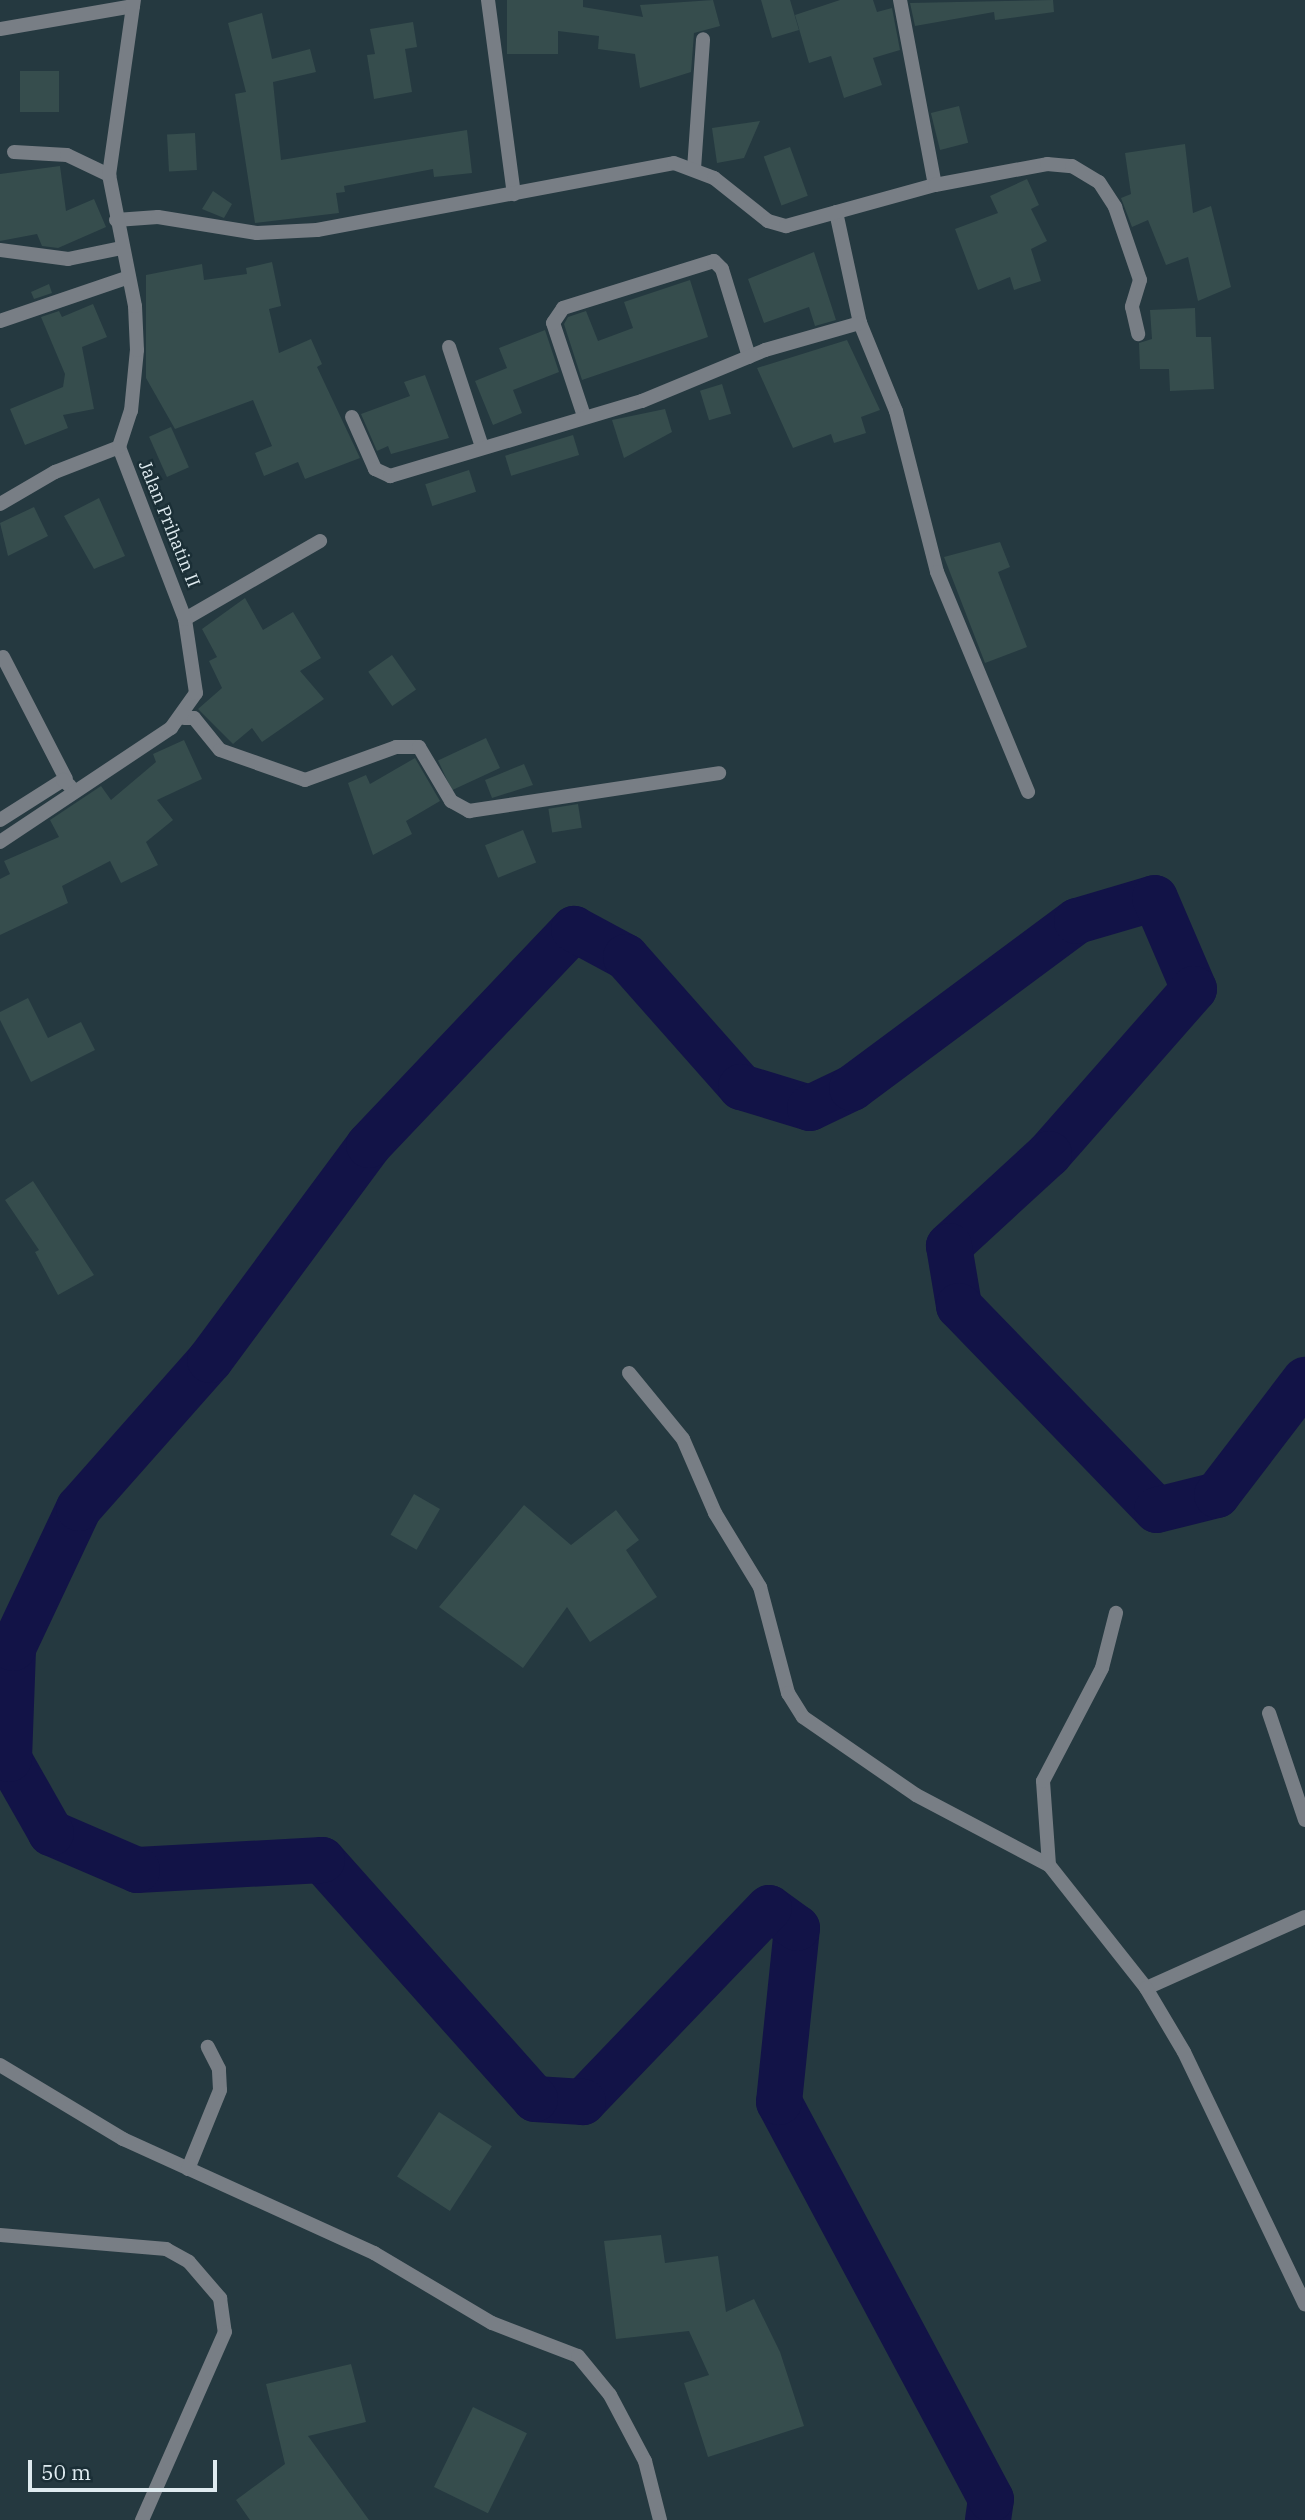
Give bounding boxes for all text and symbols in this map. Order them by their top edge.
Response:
street label: Jalan Prihatin II [134,458,204,590]
scale bar [32,2446,220,2490]
text: 50 m [41,2458,91,2486]

